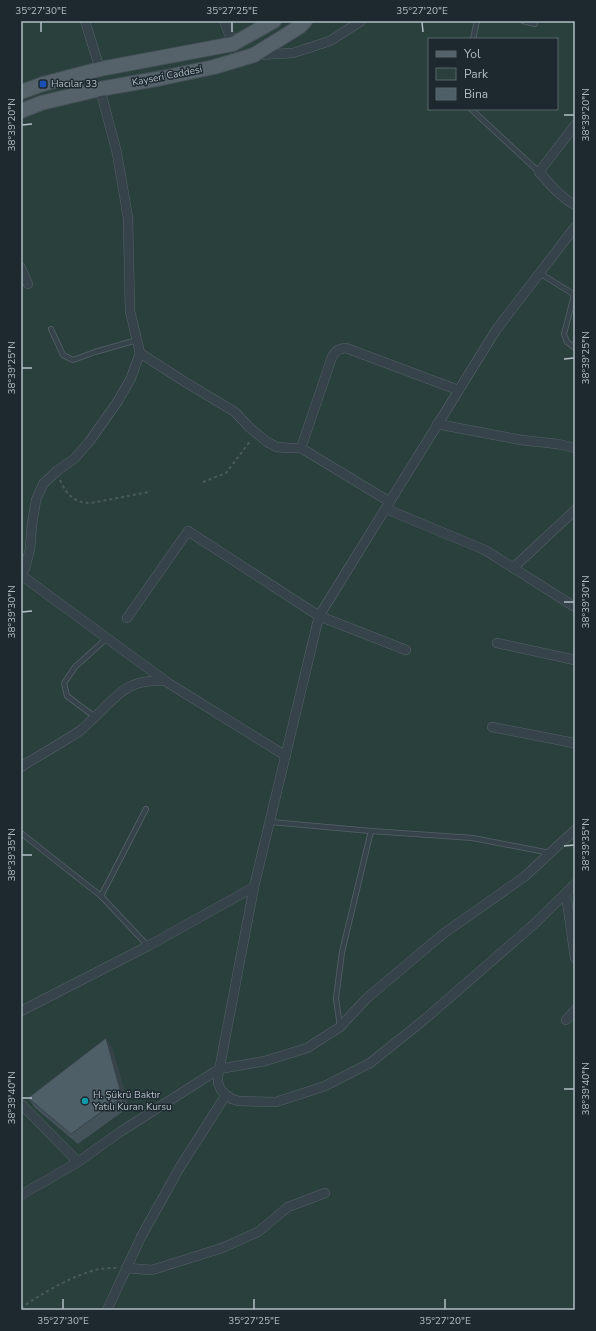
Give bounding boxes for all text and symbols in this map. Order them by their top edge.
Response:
text: 35°27'30"E [15,4,67,18]
text: 35°27'25"E [206,4,258,18]
text: 35°27'20"E [396,4,448,18]
legend [428,38,558,110]
text: Yol [463,46,481,62]
street label: Kayseri Caddesi [131,62,203,90]
text: Park [464,66,489,82]
place label: Hacılar 33 [51,77,97,91]
marker: Hacılar 33 [38,79,48,89]
text: Bina [464,86,488,102]
text: 38°39'20"N [579,88,593,142]
text: 38°39'20"N [5,98,19,152]
text: 38°39'25"N [579,331,593,385]
text: 38°39'25"N [5,341,19,395]
text: 38°39'30"N [579,575,593,629]
text: 38°39'30"N [5,585,19,639]
text: 38°39'35"N [579,818,593,872]
text: 38°39'35"N [5,828,19,882]
text: 38°39'40"N [579,1062,593,1116]
text: 38°39'40"N [5,1071,19,1125]
place label: H. Şükrü Baktır Yatılı Kuran Kursu [92,1088,172,1114]
marker: H. Şükrü Baktır Yatılı Kuran Kursu [80,1096,90,1106]
text: 35°27'30"E [37,1314,89,1328]
text: 35°27'25"E [228,1314,280,1328]
text: 35°27'20"E [419,1314,471,1328]

